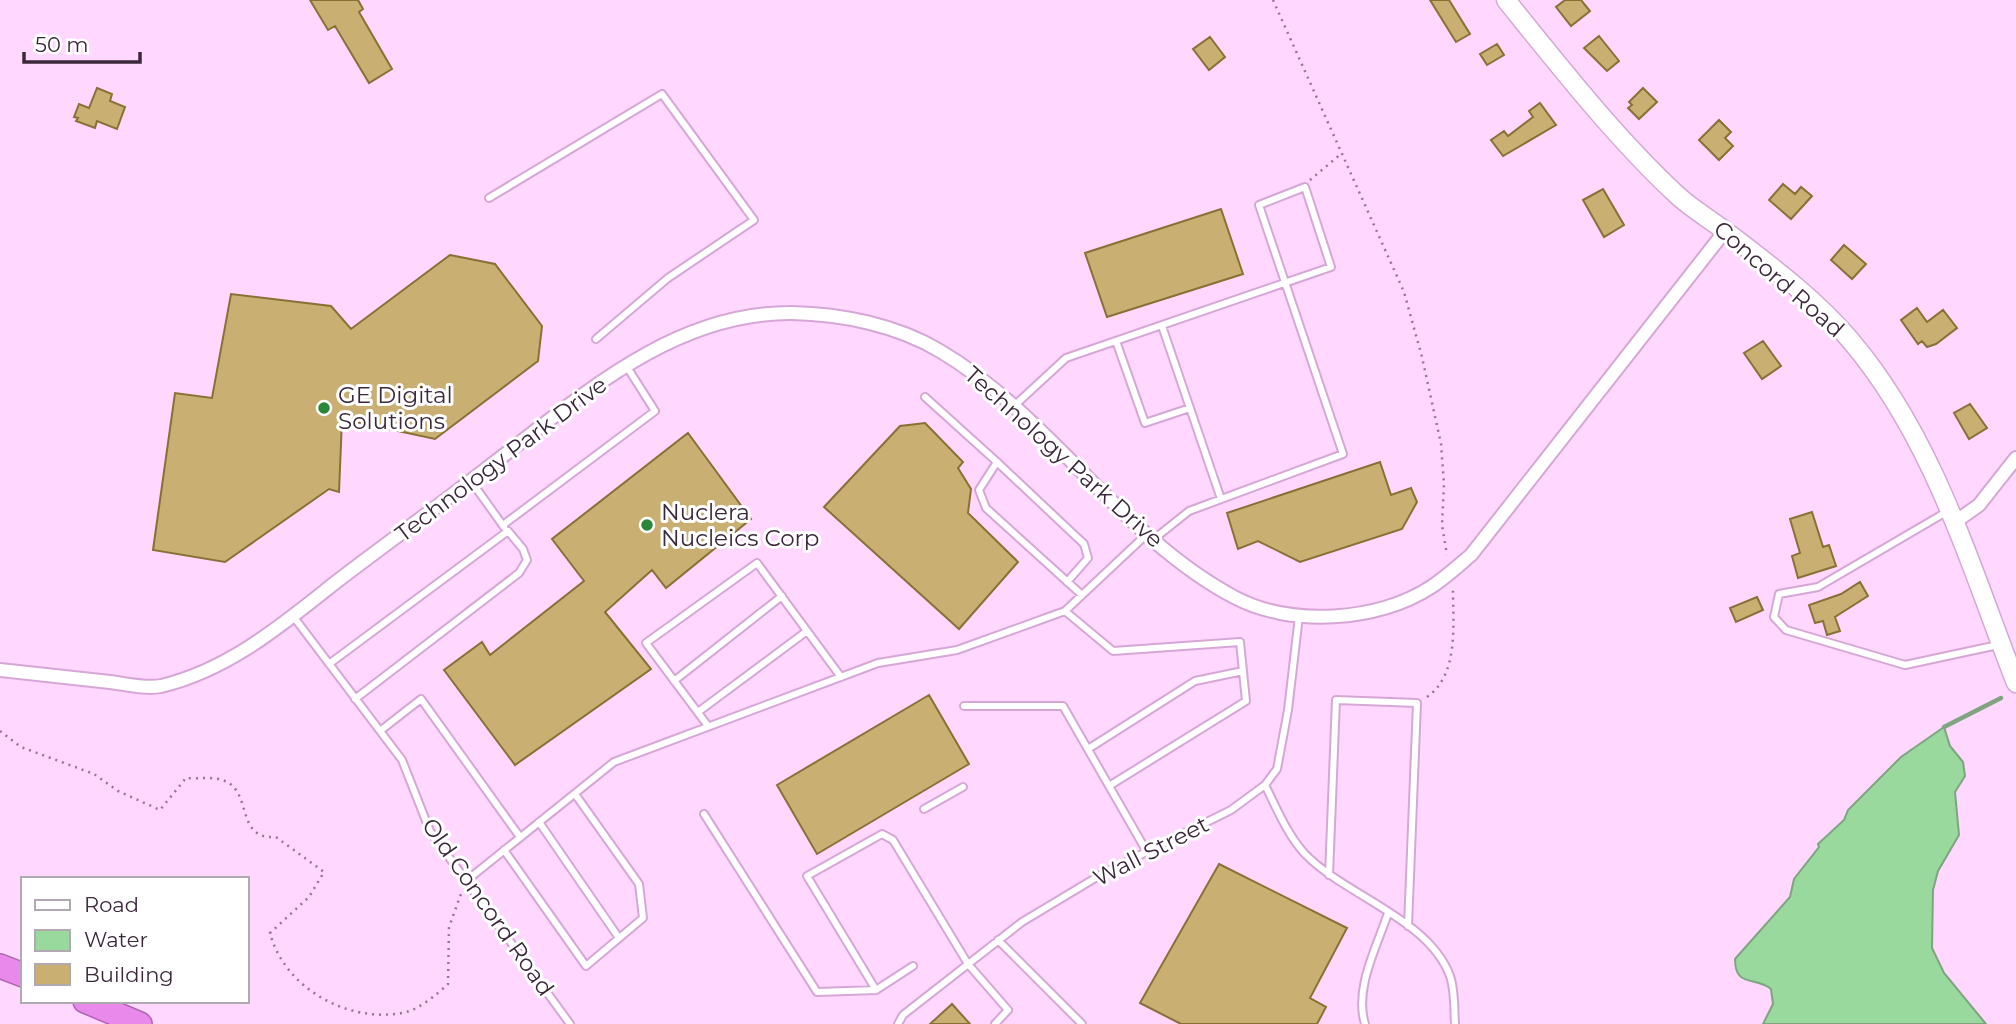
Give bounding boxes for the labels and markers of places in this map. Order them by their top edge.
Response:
place label: GE Digital Solutions [338,381,453,435]
marker: GE Digital Solutions [316,400,332,416]
place label: Nuclera Nucleics Corp [661,498,819,552]
marker: Nuclera Nucleics Corp [639,517,655,533]

